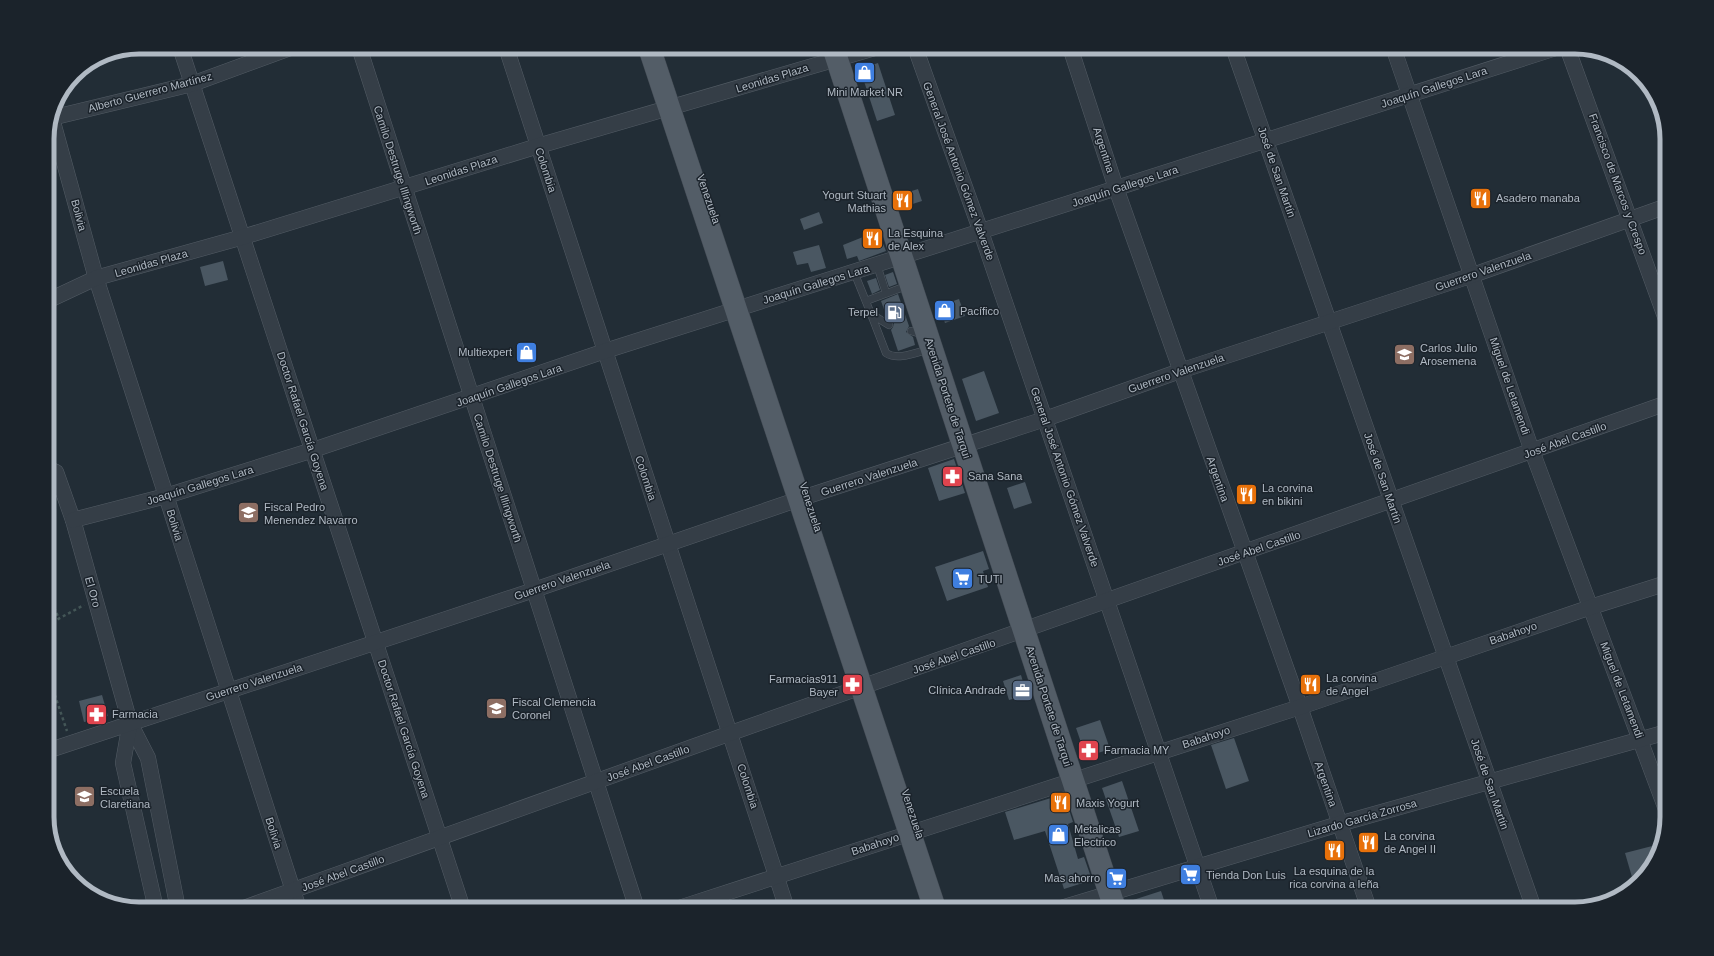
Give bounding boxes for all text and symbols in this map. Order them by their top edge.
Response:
shop icon: Mini Market NR [852,59,878,85]
street label: Leonidas Plaza [734,61,811,95]
street label: Joaquín Gallegos Lara [1380,64,1489,110]
street label: Alberto Guerrero Martínez [87,70,213,114]
street label: General José Antonio Gómez Valverde [921,80,997,262]
place label: Mini Market NR [827,86,903,98]
street label: Camilo Destruge Illingworth [372,104,424,236]
street label: Francisco de Marcos y Crespo [1587,112,1649,256]
street label: José de San Martín [1256,125,1298,219]
street label: Argentina [1091,126,1117,175]
street label: Colombia [533,146,559,195]
street label: Leonidas Plaza [423,152,499,187]
street label: Joaquín Gallegos Lara [1071,163,1180,209]
street label: Venezuela [695,173,723,226]
restaurant icon: Asadero manaba [1467,185,1493,211]
restaurant icon: Yogurt Stuart Mathias [889,188,915,214]
place label: Yogurt Stuart Mathias [822,189,886,214]
place label: Asadero manaba [1496,192,1581,204]
street label: Bolivia [69,198,89,233]
restaurant icon: La Esquina de Alex [859,226,885,252]
place label: La Esquina de Alex [888,227,944,252]
street label: Leonidas Plaza [113,247,190,279]
street label: Guerrero Valenzuela [1433,249,1533,293]
street label: Joaquín Gallegos Lara [761,262,872,306]
shop icon: Pacífico [931,298,957,324]
fuel station icon: Terpel [881,299,907,325]
place label: Pacífico [960,305,999,317]
place label: Terpel [848,306,878,318]
street label: Avenida Portete de Tarqui [923,336,973,460]
street label: Miguel de Letamendi [1488,336,1532,436]
shop icon: Multiexpert [514,339,540,365]
school or university icon: Carlos Julio Arosemena [1392,341,1418,367]
place label: Carlos Julio Arosemena [1420,342,1477,367]
place label: Multiexpert [458,346,512,358]
street label: Doctor Rafael García Goyena [275,350,331,493]
street label: Guerrero Valenzuela [1126,351,1226,395]
street label: Joaquín Gallegos Lara [455,361,564,409]
street label: General José Antonio Gómez Valverde [1029,386,1101,568]
street label: Camilo Destruge Illingworth [472,412,524,544]
street label: José Abel Castillo [1522,420,1608,460]
street label: José de San Martín [1362,431,1404,525]
street label: Colombia [633,454,659,503]
street label: Guerrero Valenzuela [819,455,920,498]
street label: Argentina [1205,455,1232,504]
street label: Joaquín Gallegos Lara [145,463,256,507]
pharmacy icon: Sana Sana [940,463,966,489]
place label: Sana Sana [968,470,1023,482]
street label: Venezuela [797,481,825,534]
restaurant icon: La corvina en bikini [1234,481,1260,507]
place label: La corvina en bikini [1262,482,1314,507]
school or university icon: Fiscal Pedro Menendez Navarro [236,500,262,526]
place label: Fiscal Pedro Menendez Navarro [264,501,358,526]
street label: Bolivia [165,508,186,543]
street label: José Abel Castillo [1216,528,1302,568]
street label: Guerrero Valenzuela [512,558,612,602]
supermarket icon: TUTI [949,566,975,592]
place label: TUTI [978,573,1002,585]
street label: El Oro [83,575,103,609]
street label: Babahoyo [1488,619,1538,647]
street label: José Abel Castillo [911,636,997,676]
street label: Miguel de Letamendi [1598,640,1646,740]
street label: Avenida Portete de Tarqui [1024,644,1074,768]
street label: Doctor Rafael García Goyena [376,658,432,801]
street label: Guerrero Valenzuela [204,660,305,703]
restaurant icon: La corvina de Angel [1297,671,1323,697]
pharmacy icon: Farmacias911 Bayer [840,672,866,698]
place label: La corvina de Angel [1326,672,1378,697]
place label: Farmacias911 Bayer [769,673,838,698]
office icon: Clínica Andrade [1009,677,1035,703]
place label: Clínica Andrade [928,684,1006,696]
school or university icon: Fiscal Clemencia Coronel [483,695,509,721]
place label: Fiscal Clemencia Coronel [512,696,597,721]
pharmacy icon: Farmacia [84,701,110,727]
place label: Farmacia [112,708,159,720]
street label: Babahoyo [1181,724,1231,750]
pharmacy icon: Farmacia MY [1075,737,1101,763]
street label: José de San Martín [1469,737,1511,831]
street label: José Abel Castillo [605,743,691,783]
place label: Farmacia MY [1104,744,1170,756]
street label: Argentina [1313,760,1340,809]
street label: Colombia [735,762,761,811]
school or university icon: Escuela Claretiana [71,784,97,810]
place label: Escuela Claretiana [100,785,151,810]
street label: Venezuela [899,788,927,841]
restaurant icon: Maxis Yogurt [1047,790,1073,816]
street label: Lizardo García Zorrosa [1306,796,1419,839]
place label: Maxis Yogurt [1076,797,1139,809]
street label: Bolivia [263,816,285,851]
shop icon: Metalicas Electrico [1046,822,1072,848]
place label: Metalicas Electrico [1074,823,1121,848]
restaurant icon: La corvina de Angel II [1355,829,1381,855]
place label: La corvina de Angel II [1384,830,1436,855]
street label: Babahoyo [850,831,900,857]
restaurant icon: La esquina de la rica corvina a leña [1321,838,1347,864]
street label: José Abel Castillo [300,853,386,893]
supermarket icon: Tienda Don Luis [1177,862,1203,888]
supermarket icon: Mas ahorro [1103,865,1129,891]
place label: La esquina de la rica corvina a leña [1289,865,1380,890]
place label: Tienda Don Luis [1206,869,1286,881]
place label: Mas ahorro [1044,872,1100,884]

